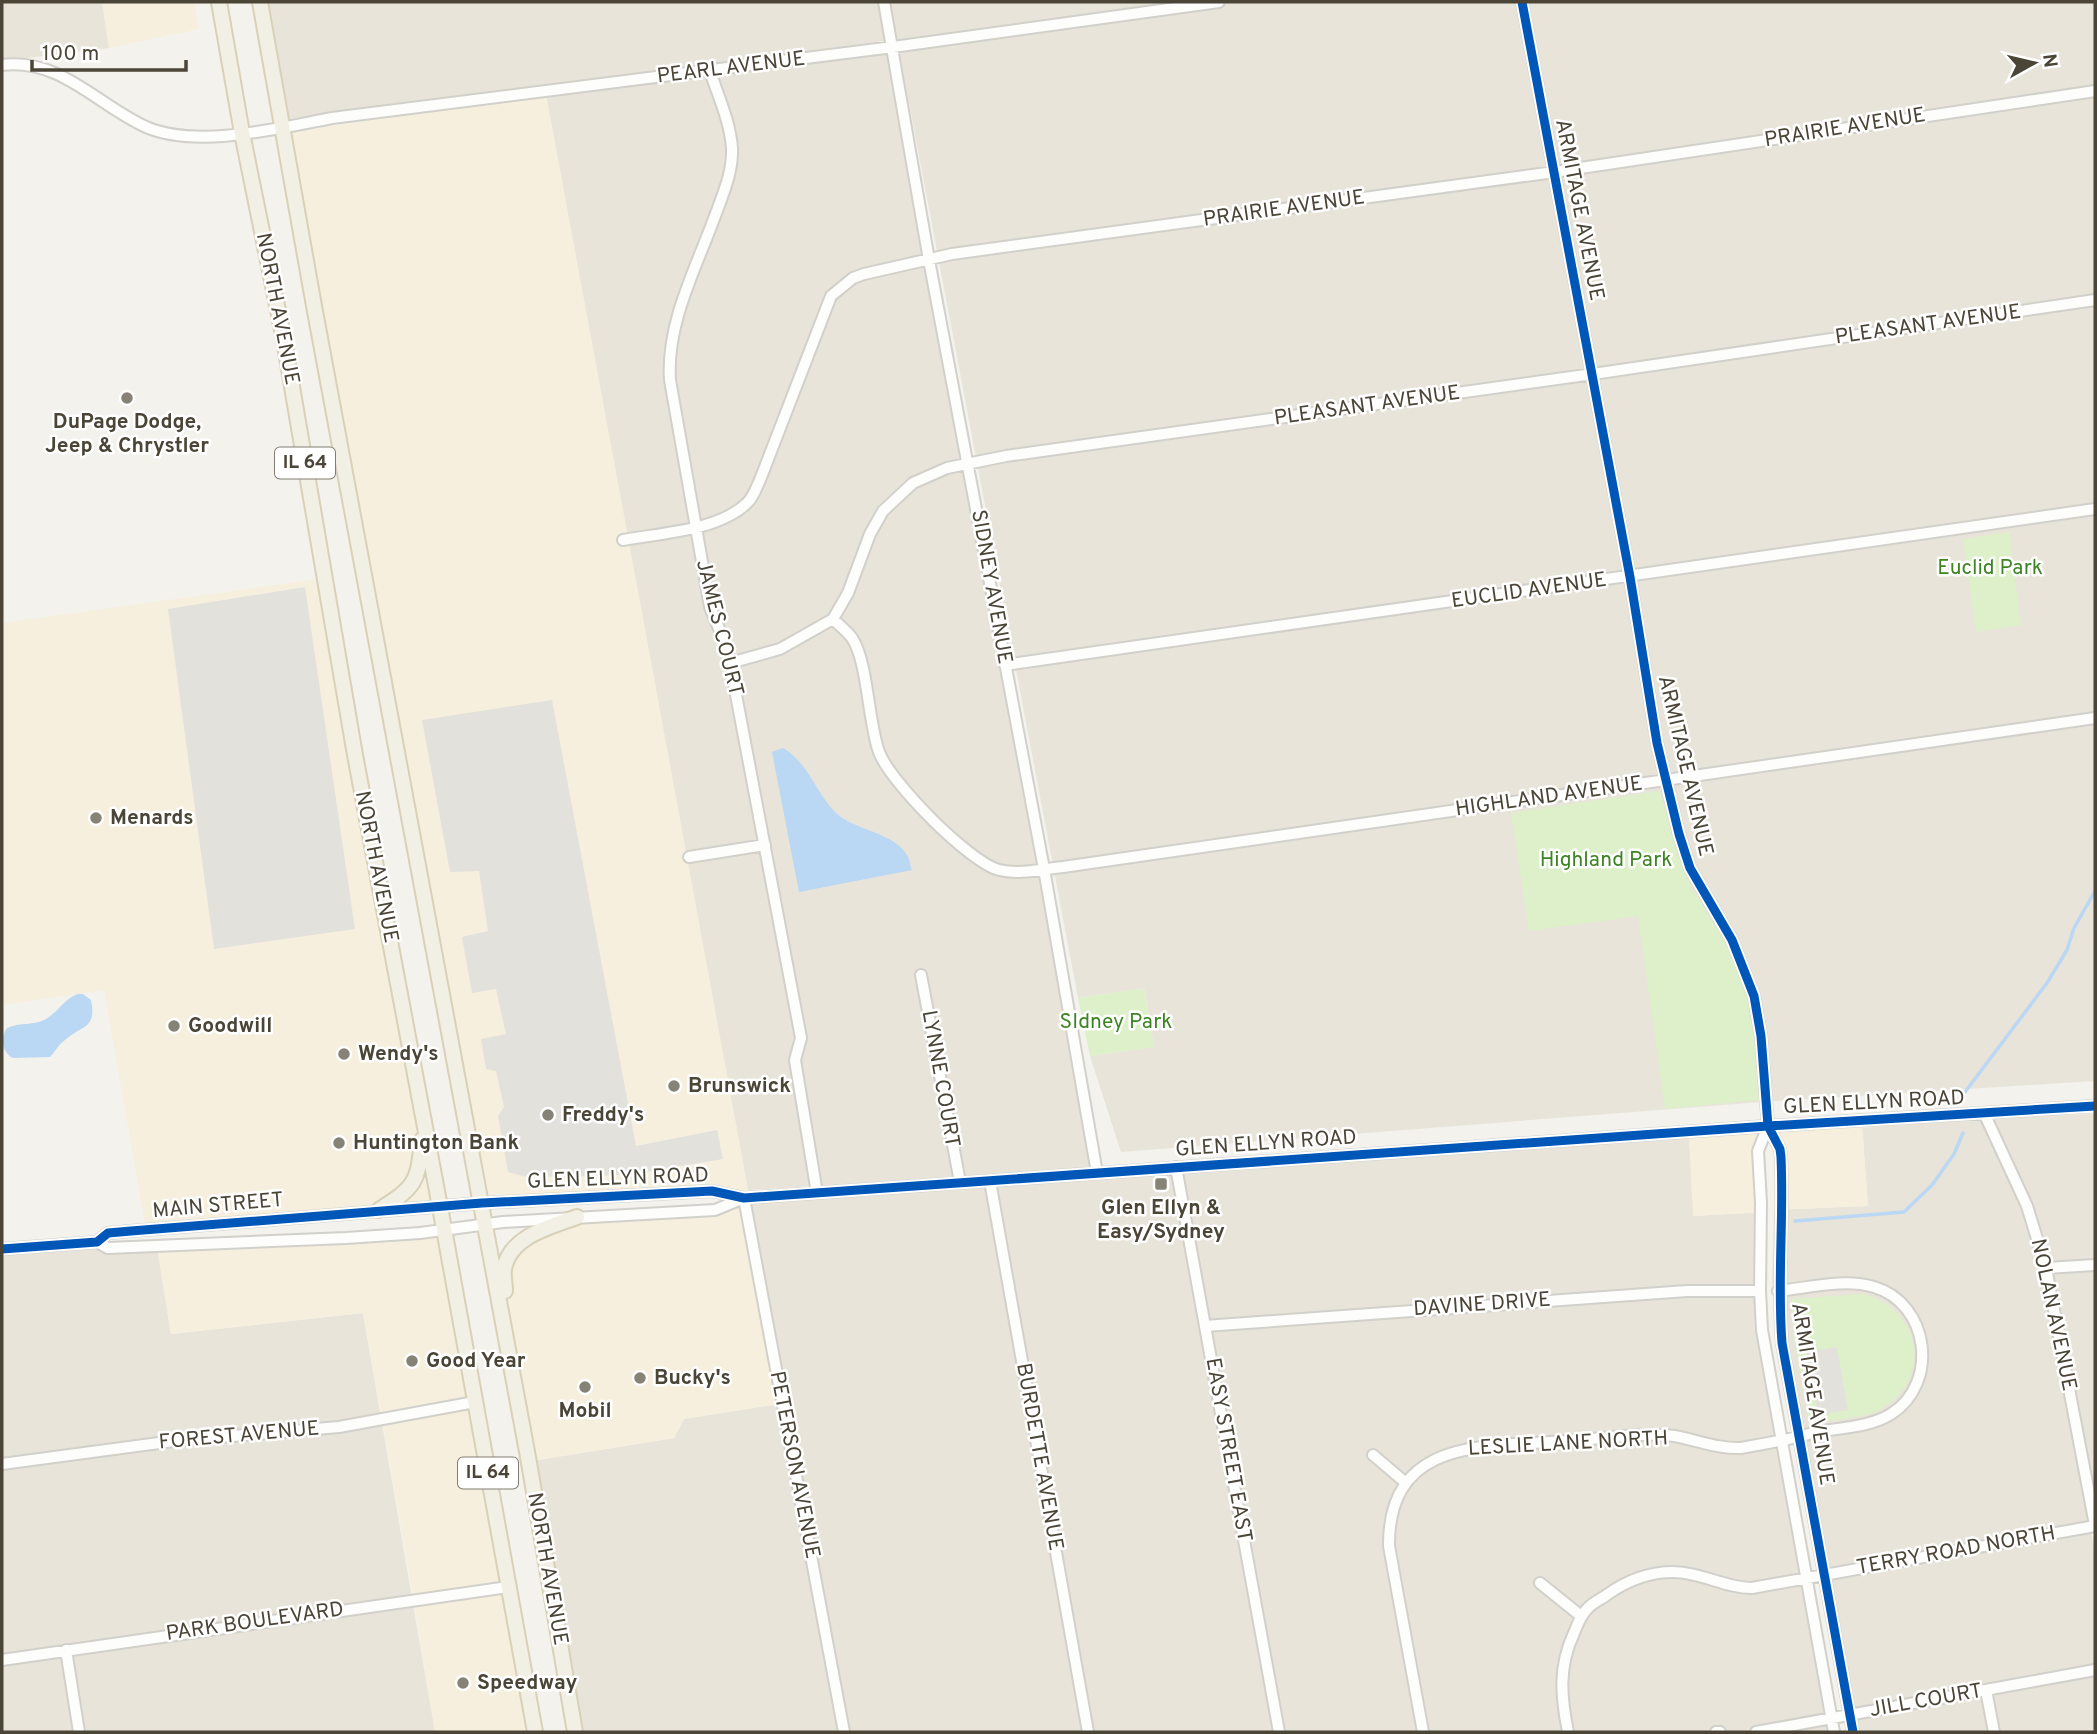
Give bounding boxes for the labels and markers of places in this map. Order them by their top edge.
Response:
marker: DuPage Dodge, Jeep & Chrystler [119,390,135,406]
place label: DuPage Dodge, Jeep & Chrystler [45,409,209,460]
place label: Menards [110,805,194,832]
marker: Menards [88,810,104,826]
place label: Goodwill [188,1013,272,1040]
marker: Goodwill [166,1018,182,1034]
place label: Wendy's [358,1041,439,1068]
marker: Wendy's [336,1046,352,1062]
place label: Brunswick [688,1073,791,1100]
marker: Brunswick [666,1078,682,1094]
place label: Freddy's [562,1102,644,1129]
marker: Freddy's [540,1107,556,1123]
place label: Huntington Bank [353,1130,520,1157]
marker: Huntington Bank [331,1135,347,1151]
marker: Glen Ellyn & Easy/Sydney [1153,1176,1169,1192]
place label: Glen Ellyn & Easy/Sydney [1097,1195,1225,1246]
place label: Good Year [426,1348,526,1375]
marker: Good Year [404,1353,420,1369]
place label: Bucky's [654,1365,731,1392]
marker: Bucky's [632,1370,648,1386]
marker: Mobil [577,1379,593,1395]
place label: Mobil [558,1398,612,1425]
place label: Speedway [477,1670,577,1697]
marker: Speedway [455,1675,471,1691]

